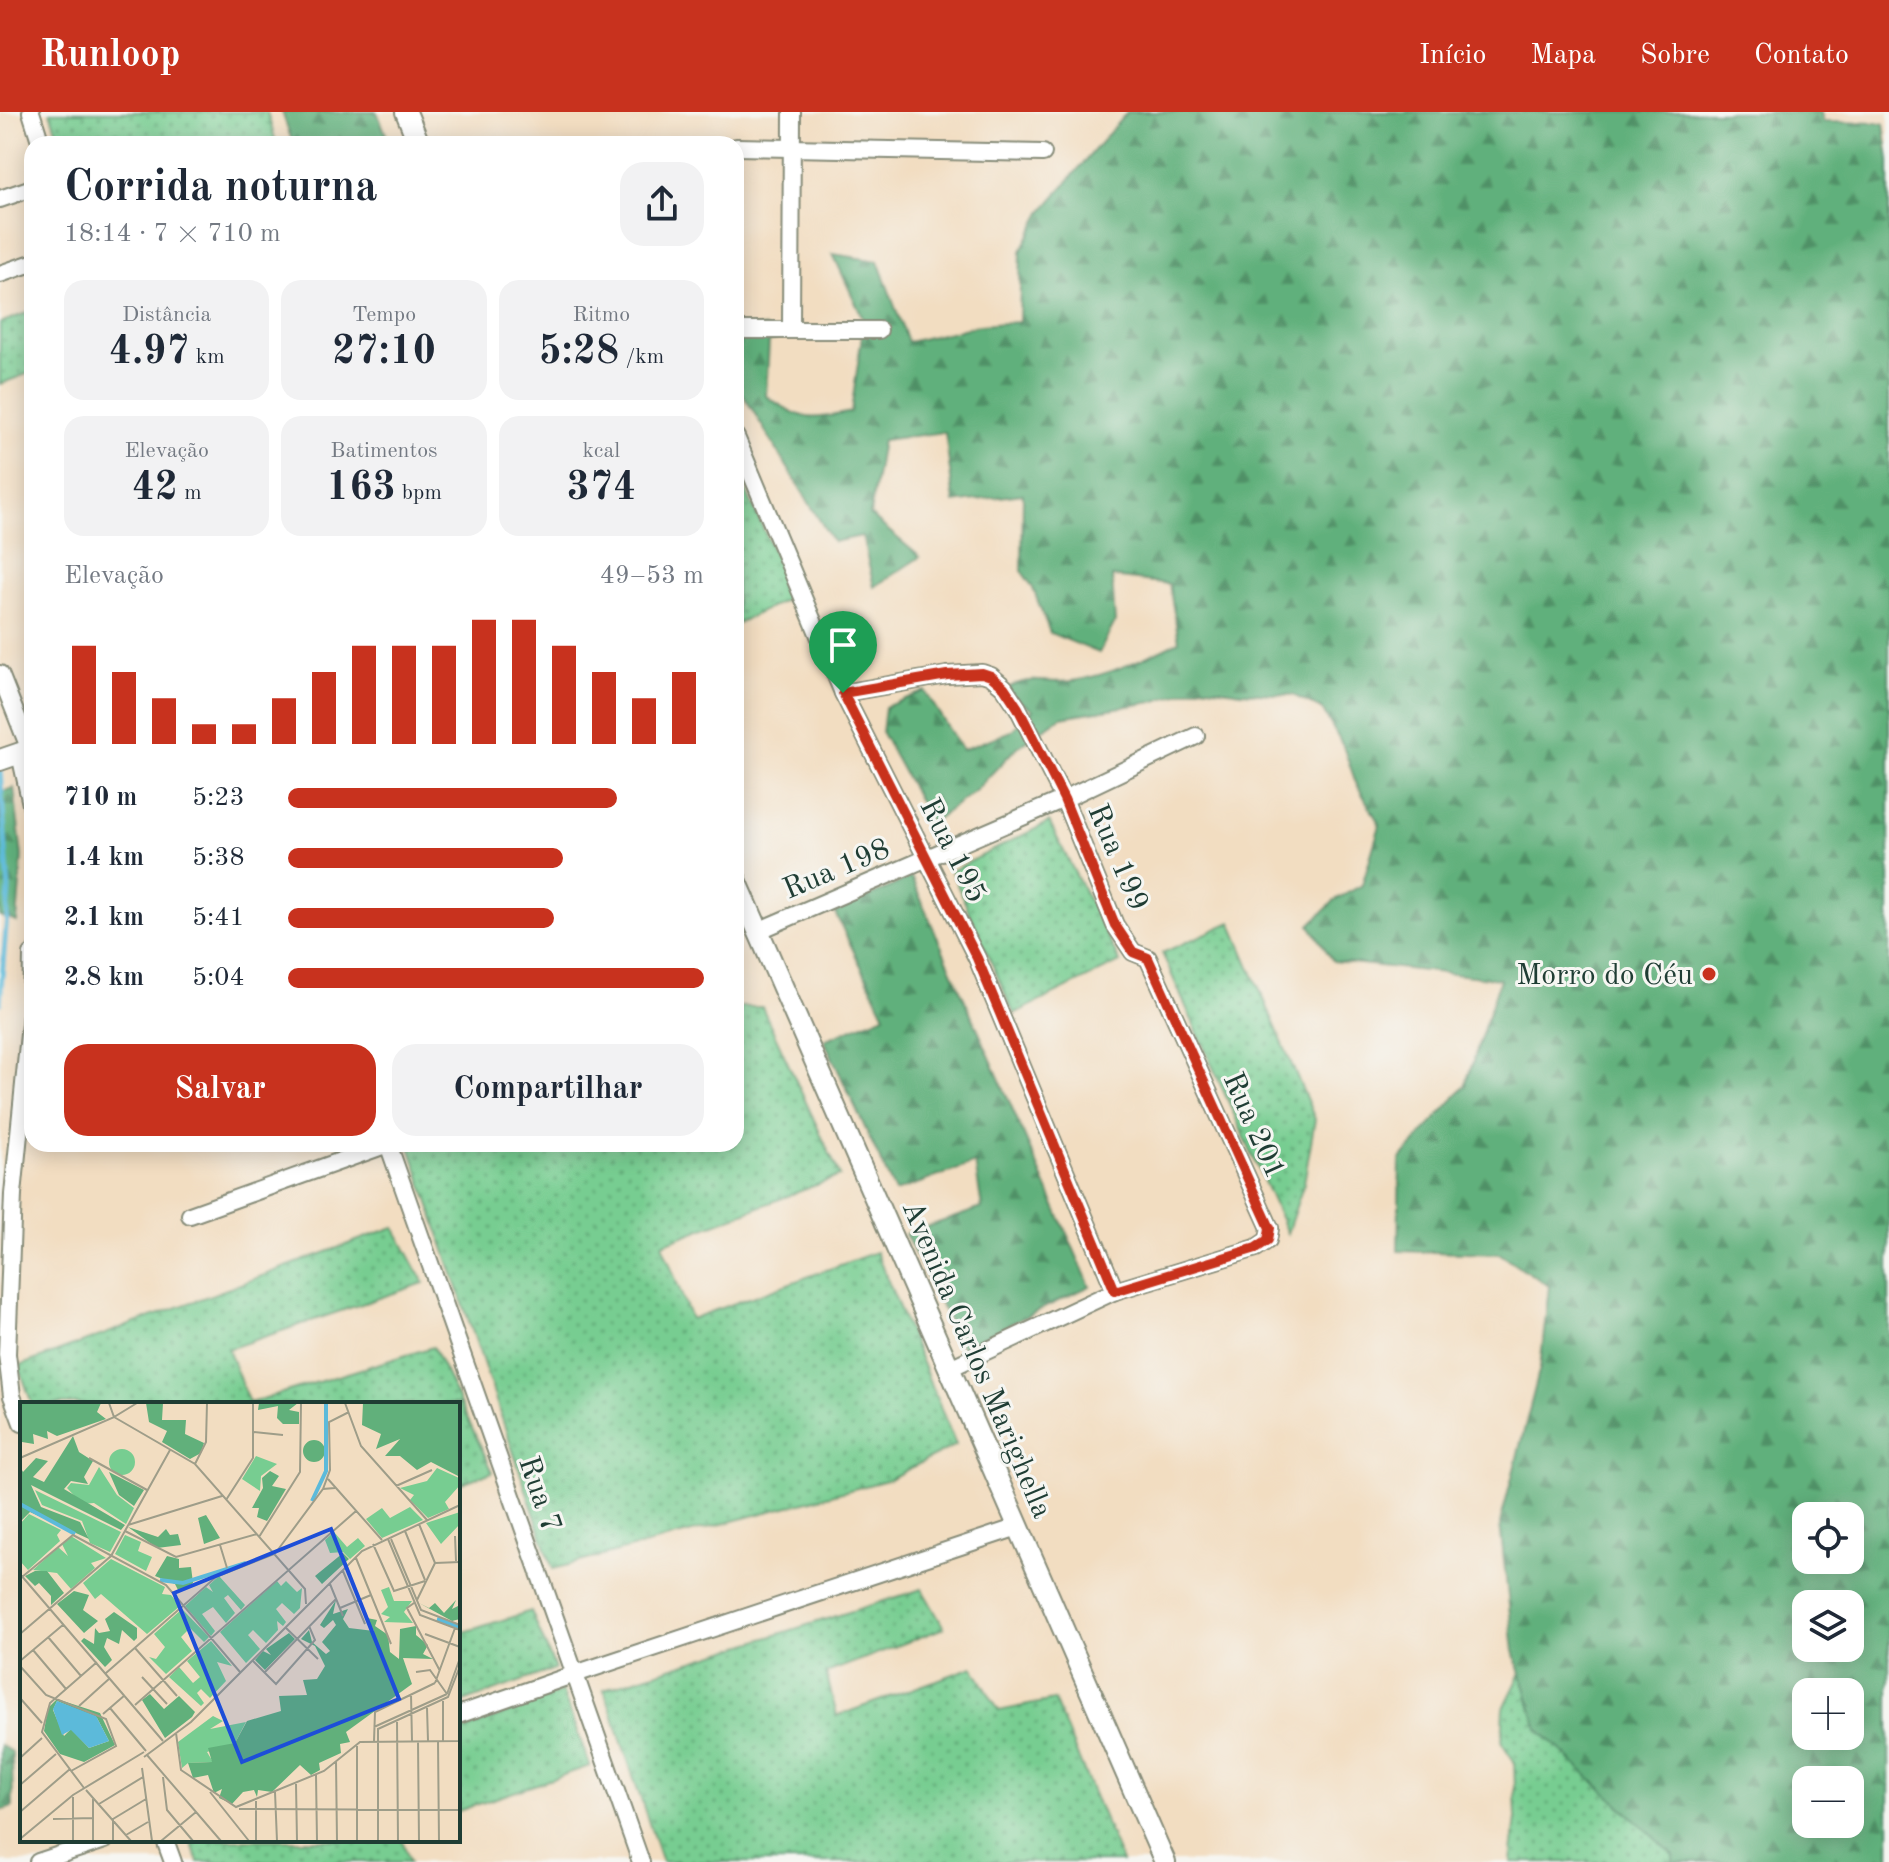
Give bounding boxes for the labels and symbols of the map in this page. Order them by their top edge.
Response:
pin [809,611,877,693]
street label: Rua 195 [913,794,991,908]
street label: Rua 199 [1081,800,1153,916]
street label: Rua 198 [779,834,895,906]
place label: Morro do Céu [1516,961,1693,991]
marker: Morro do Céu [1700,965,1718,983]
street label: Rua 201 [1217,1068,1290,1183]
street label: Avenida Carlos Marighella [896,1197,1057,1523]
inset map [20,1402,460,1842]
street label: Rua 7 [512,1453,566,1536]

